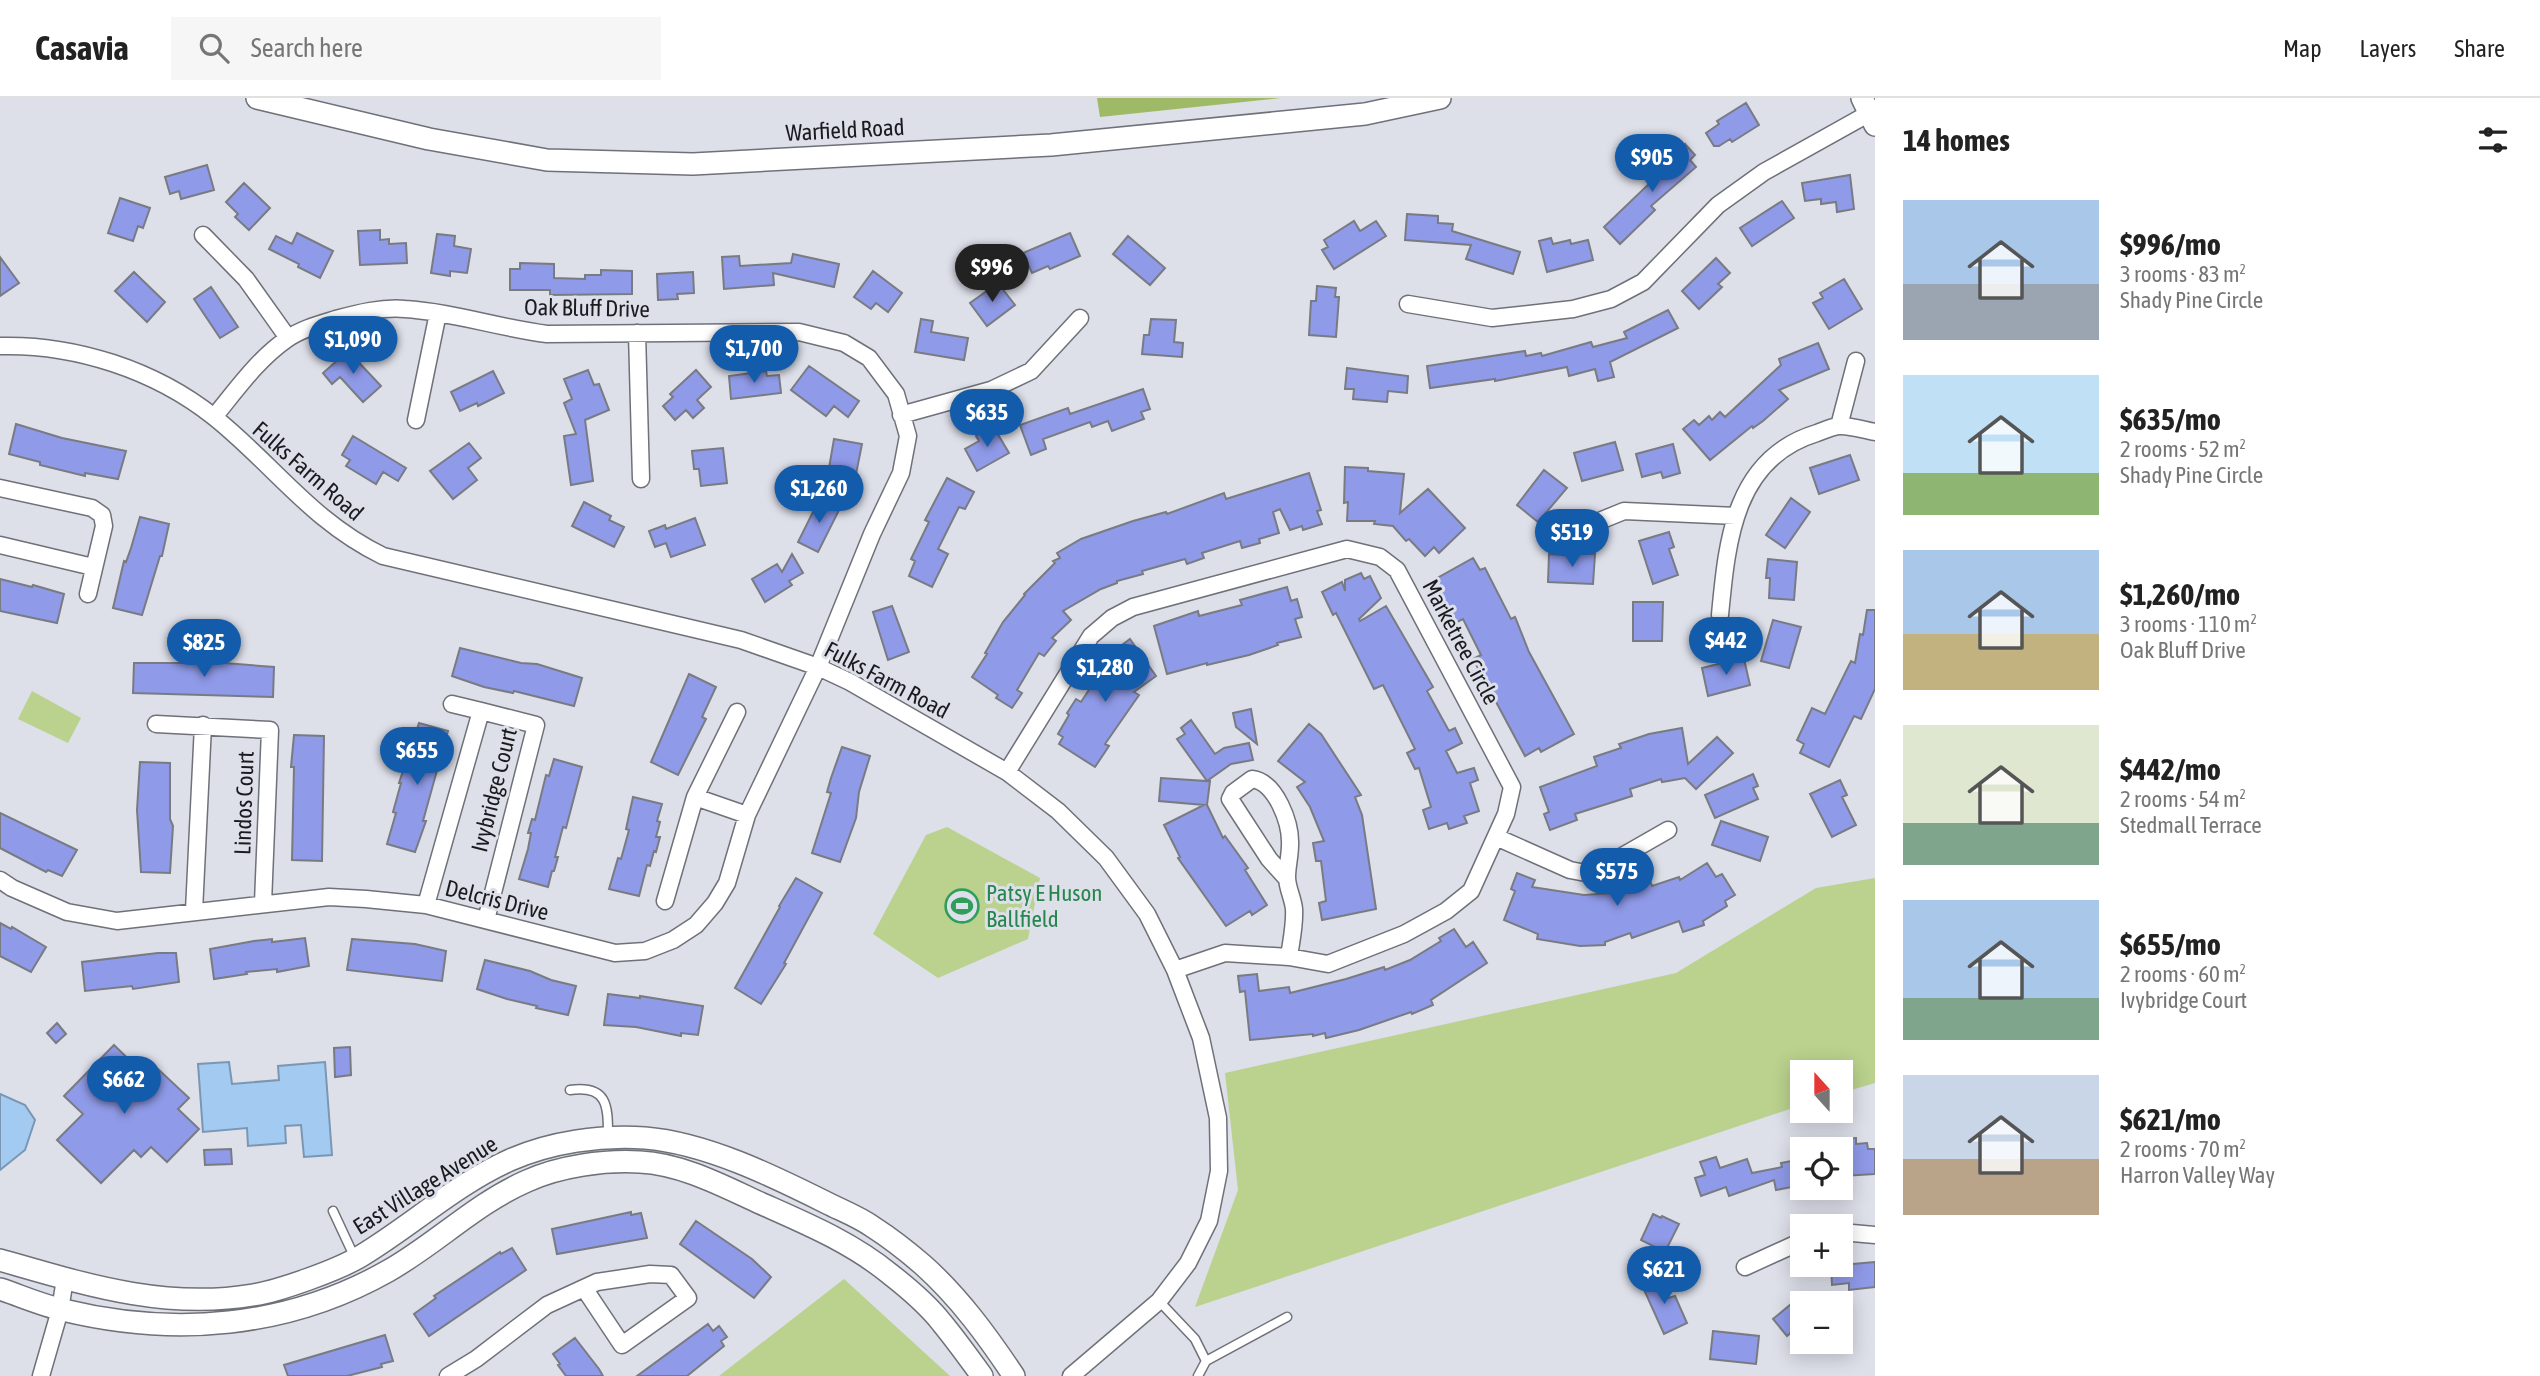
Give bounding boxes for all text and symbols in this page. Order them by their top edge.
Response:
search box [171,17,661,80]
text: Casavia [35,29,129,67]
icon: search [195,29,233,67]
text: Search here [251,33,363,63]
text: Map [2283,35,2322,62]
text: Layers [2360,35,2416,62]
text: Share [2454,35,2505,62]
street label: Warfield Road [785,114,905,146]
icon: filters [2474,121,2512,159]
text: 14 homes [1903,123,2010,157]
pin: $905 [1611,134,1693,194]
text: $905 [1631,144,1673,170]
text: $996/mo [2120,227,2221,261]
icon: home [1959,228,2043,312]
pin: $996 [951,244,1033,304]
text: $996 [971,254,1013,280]
text: 3 rooms · 83 m² [2120,261,2246,287]
text: Shady Pine Circle [2120,287,2263,313]
street label: Oak Bluff Drive [524,294,650,322]
pin: $1,090 [296,316,410,376]
text: $1,090 [325,326,382,352]
pin: $1,700 [697,326,811,385]
text: $1,700 [726,335,783,361]
pin: $635 [946,390,1028,449]
text: $635 [966,399,1008,425]
text: $635/mo [2120,402,2221,436]
icon: home [1959,403,2043,487]
street label: Fulks Farm Road [248,416,368,526]
text: 2 rooms · 52 m² [2120,436,2246,462]
text: Shady Pine Circle [2120,462,2263,488]
pin: $1,260 [762,466,876,525]
text: $1,260 [791,475,848,501]
pin: $519 [1531,510,1613,569]
text: $519 [1551,519,1593,545]
street label: Marketree Circle [1417,575,1505,709]
text: $1,260/mo [2120,577,2240,611]
icon: home [1959,578,2043,662]
text: 3 rooms · 110 m² [2120,611,2257,637]
pin: $442 [1685,618,1767,677]
pin: $825 [163,620,245,679]
text: $442 [1705,627,1747,653]
text: $825 [183,629,225,655]
street label: Fulks Farm Road [820,636,954,724]
text: Oak Bluff Drive [2120,637,2246,663]
pin: $1,280 [1048,644,1162,704]
text: $1,280 [1077,654,1134,680]
street label: Ivybridge Court [466,725,522,855]
pin: $655 [376,728,458,787]
text: $655 [396,737,438,763]
street label: Lindos Court [229,751,259,855]
text: $442/mo [2120,752,2221,786]
icon: home [1959,753,2043,837]
text: 2 rooms · 54 m² [2120,786,2246,812]
text: Stedmall Terrace [2120,812,2262,838]
pin: $575 [1576,848,1658,908]
text: $575 [1596,858,1638,884]
street label: Delcris Drive [443,875,551,925]
place label: Patsy E Huson Ballfield [986,880,1102,932]
sports icon: Patsy E Huson Ballfield [943,887,981,925]
text: $655/mo [2120,927,2221,961]
icon: home [1959,928,2043,1012]
text: 2 rooms · 60 m² [2120,961,2246,987]
text: Ivybridge Court [2120,987,2247,1013]
pin: $662 [83,1056,165,1116]
north arrow [1790,1060,1853,1124]
map controls [1790,1060,1853,1354]
text: $662 [103,1066,145,1092]
text: $621/mo [2120,1102,2221,1136]
icon: home [1959,1103,2043,1187]
street label: East Village Avenue [348,1130,502,1240]
text: 2 rooms · 70 m² [2120,1136,2246,1162]
button: locate [1790,1137,1853,1200]
text: Harron Valley Way [2120,1162,2275,1188]
button: + [1790,1214,1853,1277]
pin: $621 [1623,1246,1705,1306]
text: $621 [1643,1256,1685,1282]
button: − [1790,1291,1853,1354]

